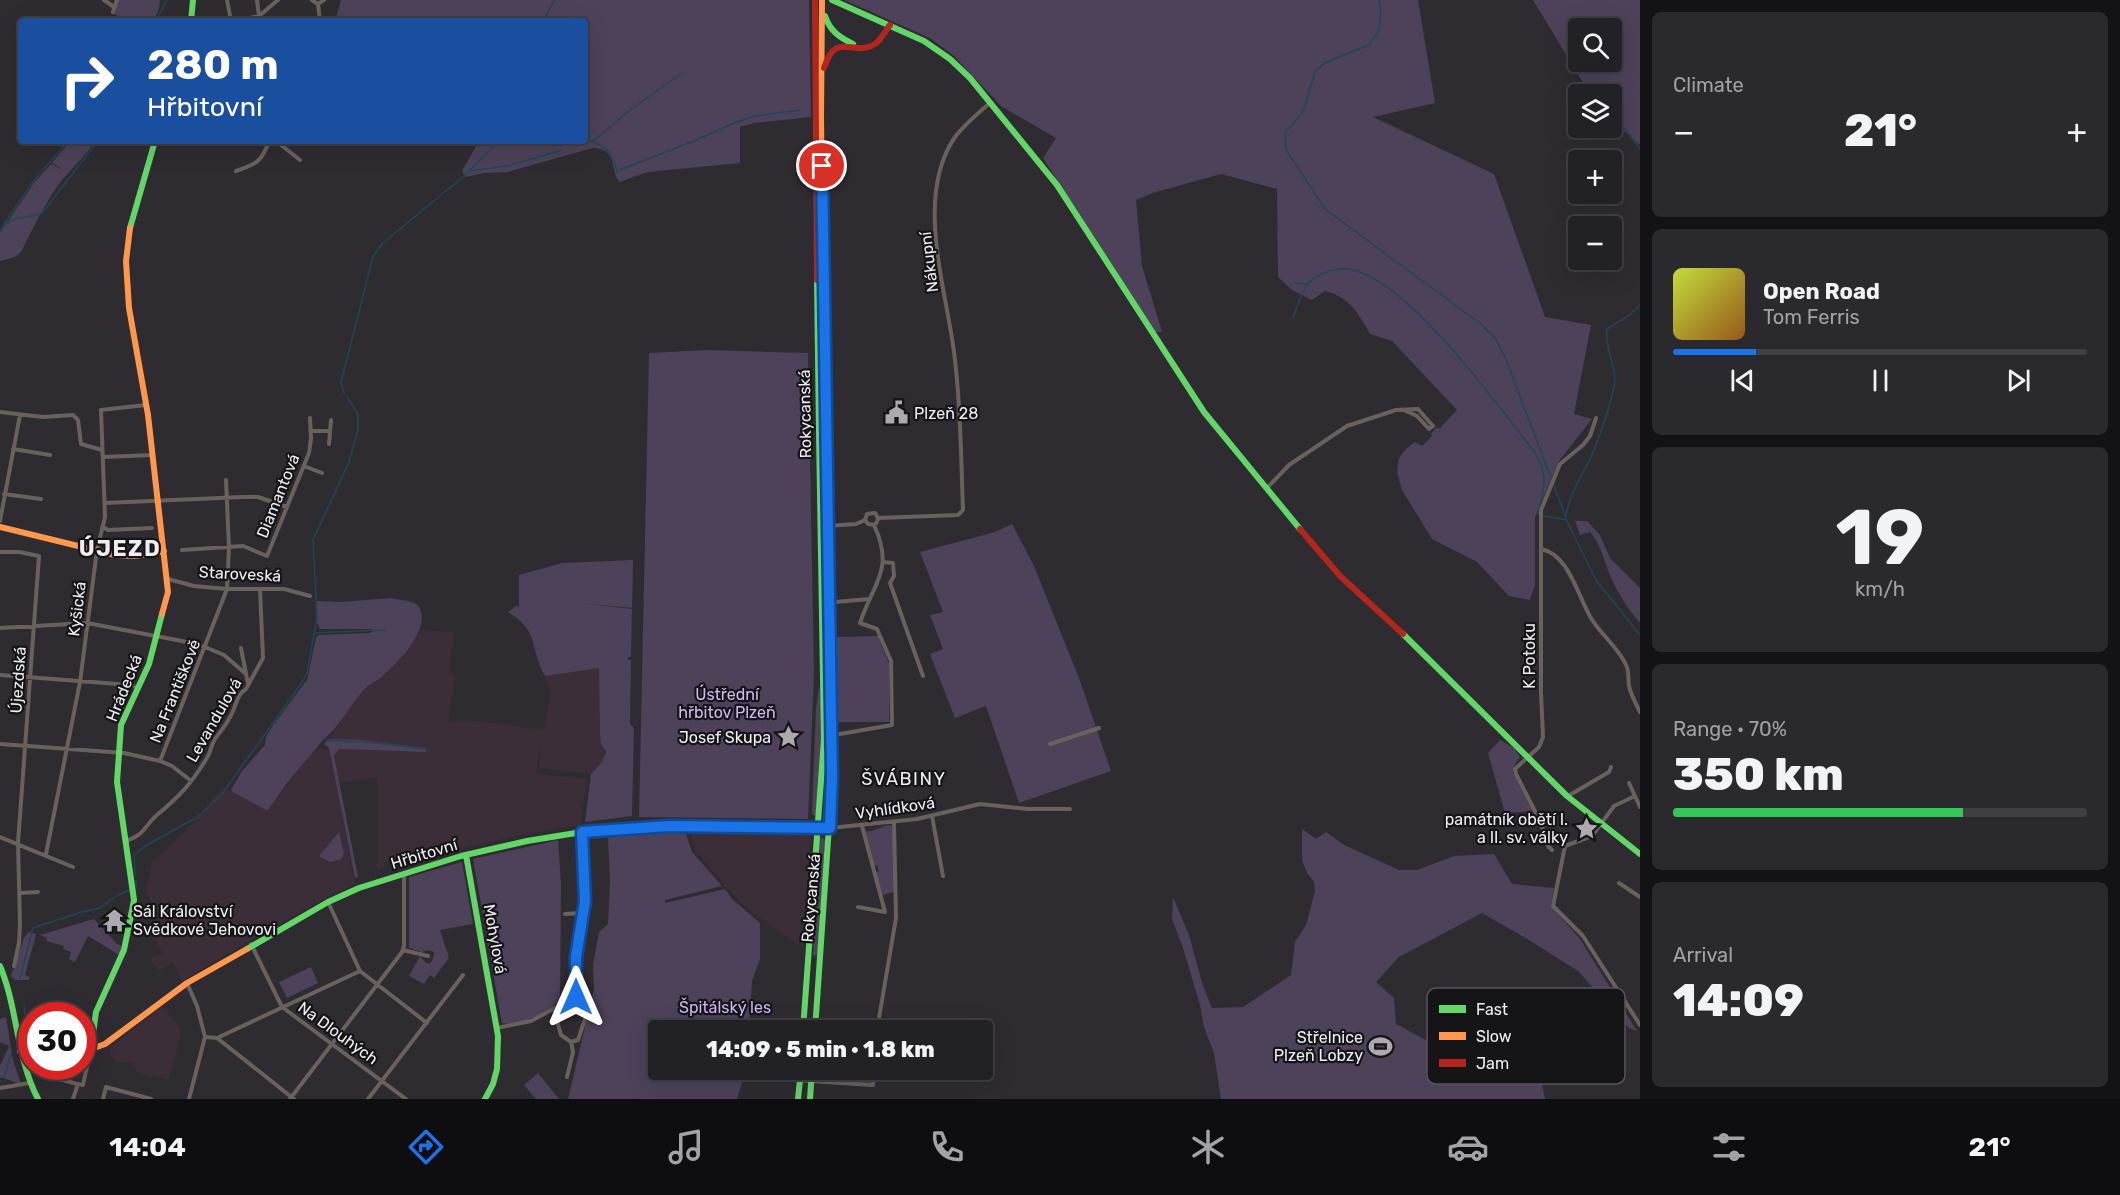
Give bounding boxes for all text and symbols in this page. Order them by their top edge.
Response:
map controls [1568,18,1622,270]
button: search [1568,18,1622,72]
text: 280 m [147,40,279,90]
icon: right [48,42,126,120]
text: Climate [1673,73,1744,97]
button: layers [1568,84,1622,138]
text: Hřbitovní [147,91,263,123]
text: 21° [1844,104,1917,157]
text: − [1673,112,1694,151]
text: + [2066,112,2087,151]
pin [796,140,847,191]
icon: arrive [805,149,838,182]
button: + [1568,150,1622,204]
button: − [1568,216,1622,270]
street label: Nákupní [916,229,942,293]
text: Open Road [1763,278,1880,305]
text: Tom Ferris [1763,305,1860,329]
icon: previous [1726,364,1759,397]
icon: pause [1864,364,1897,397]
icon: next [2002,364,2035,397]
street label: Rokycanská [795,369,815,459]
public building icon: Plzeň 28 [883,400,909,426]
place label: Plzeň 28 [914,404,978,423]
street label: Diamantová [253,451,303,541]
text: 19 [1836,491,1924,584]
district label: ÚJEZD [79,535,161,562]
street label: Staroveská [198,562,282,586]
text: km/h [1855,577,1905,601]
street label: Kyšická [64,580,90,638]
street label: K Potoku [1520,623,1539,689]
street label: Na Františkově [146,636,204,746]
street label: Újezdská [5,646,30,714]
street label: Hrádecká [102,652,146,724]
street label: Levandulová [182,675,246,765]
park label: Ústřední hřbitov Plzeň [678,684,776,722]
text: Range · 70% [1673,717,1787,741]
place icon: Josef Skupa [776,724,802,750]
place label: Josef Skupa [679,728,771,747]
text: 350 km [1673,748,1844,801]
district label: ŠVÁBINY [861,768,947,790]
street label: Vyhlídková [854,793,936,823]
place label: památník obětí I. a II. sv. války [1445,810,1568,847]
place icon: památník obětí I. a II. sv. války [1573,815,1599,841]
street label: Hřbitovní [388,835,461,873]
street label: Rokycanská [798,853,824,943]
place label: Sál Království Svědkové Jehovovi [133,902,276,939]
street label: Mohylová [480,903,510,975]
temple icon: Sál Království Svědkové Jehovovi [102,907,128,933]
text: Arrival [1673,943,1733,967]
position arrow [544,965,608,1029]
text: 14:09 [1673,974,1804,1027]
legend [1427,988,1625,1084]
park label: Špitálský les [679,997,771,1017]
street label: Na Dlouhých [294,998,382,1068]
text: Fast [1476,1000,1508,1019]
speed limit sign: 30 [18,1002,96,1080]
text: Slow [1476,1027,1512,1046]
place label: Střelnice Plzeň Lobzy [1274,1028,1363,1065]
sports icon: Střelnice Plzeň Lobzy [1368,1033,1394,1059]
text: 14:09 · 5 min · 1.8 km [706,1036,935,1063]
text: Jam [1476,1054,1509,1073]
icon: directions [405,1126,447,1168]
icon: music [665,1126,707,1168]
icon: phone [926,1126,968,1168]
icon: climate [1187,1126,1229,1168]
icon: car [1447,1126,1489,1168]
icon: filters [1708,1126,1750,1168]
text: 14:04 [109,1131,186,1163]
text: 21° [1969,1131,2011,1163]

